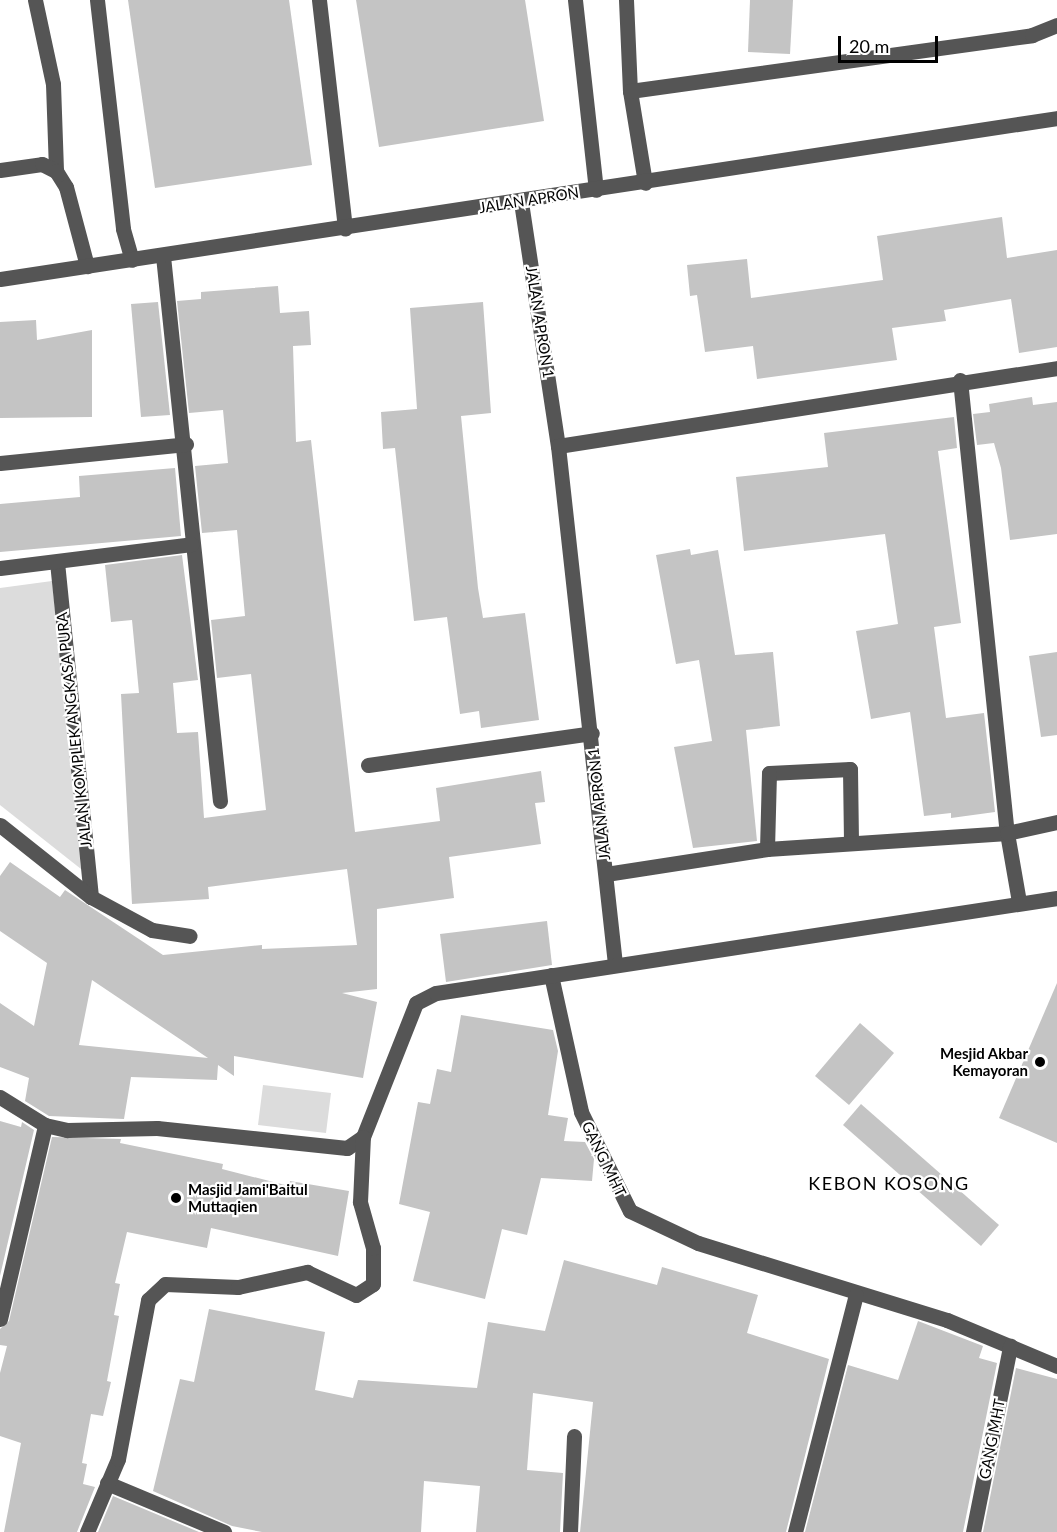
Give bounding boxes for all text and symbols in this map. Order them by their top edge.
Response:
scale bar [841,24,942,62]
text: 20 m [849,35,889,57]
street label: JALAN APRON [478,183,580,217]
street label: JALAN APRON 1 [522,264,558,380]
street label: JALAN KOMPLEK ANGKASA PURA [53,611,95,849]
street label: JALAN APRON 1 [584,746,614,862]
place label: Mesjid Akbar Kemayoran [940,1044,1028,1079]
marker: Mesjid Akbar Kemayoran [1033,1055,1047,1069]
street label: GANG MHT [578,1118,630,1200]
district label: KEBON KOSONG [808,1172,970,1194]
place label: Masjid Jami'Baitul Muttaqien [188,1180,308,1215]
marker: Masjid Jami'Baitul Muttaqien [169,1191,183,1205]
street label: GANG MHT [975,1397,1009,1481]

